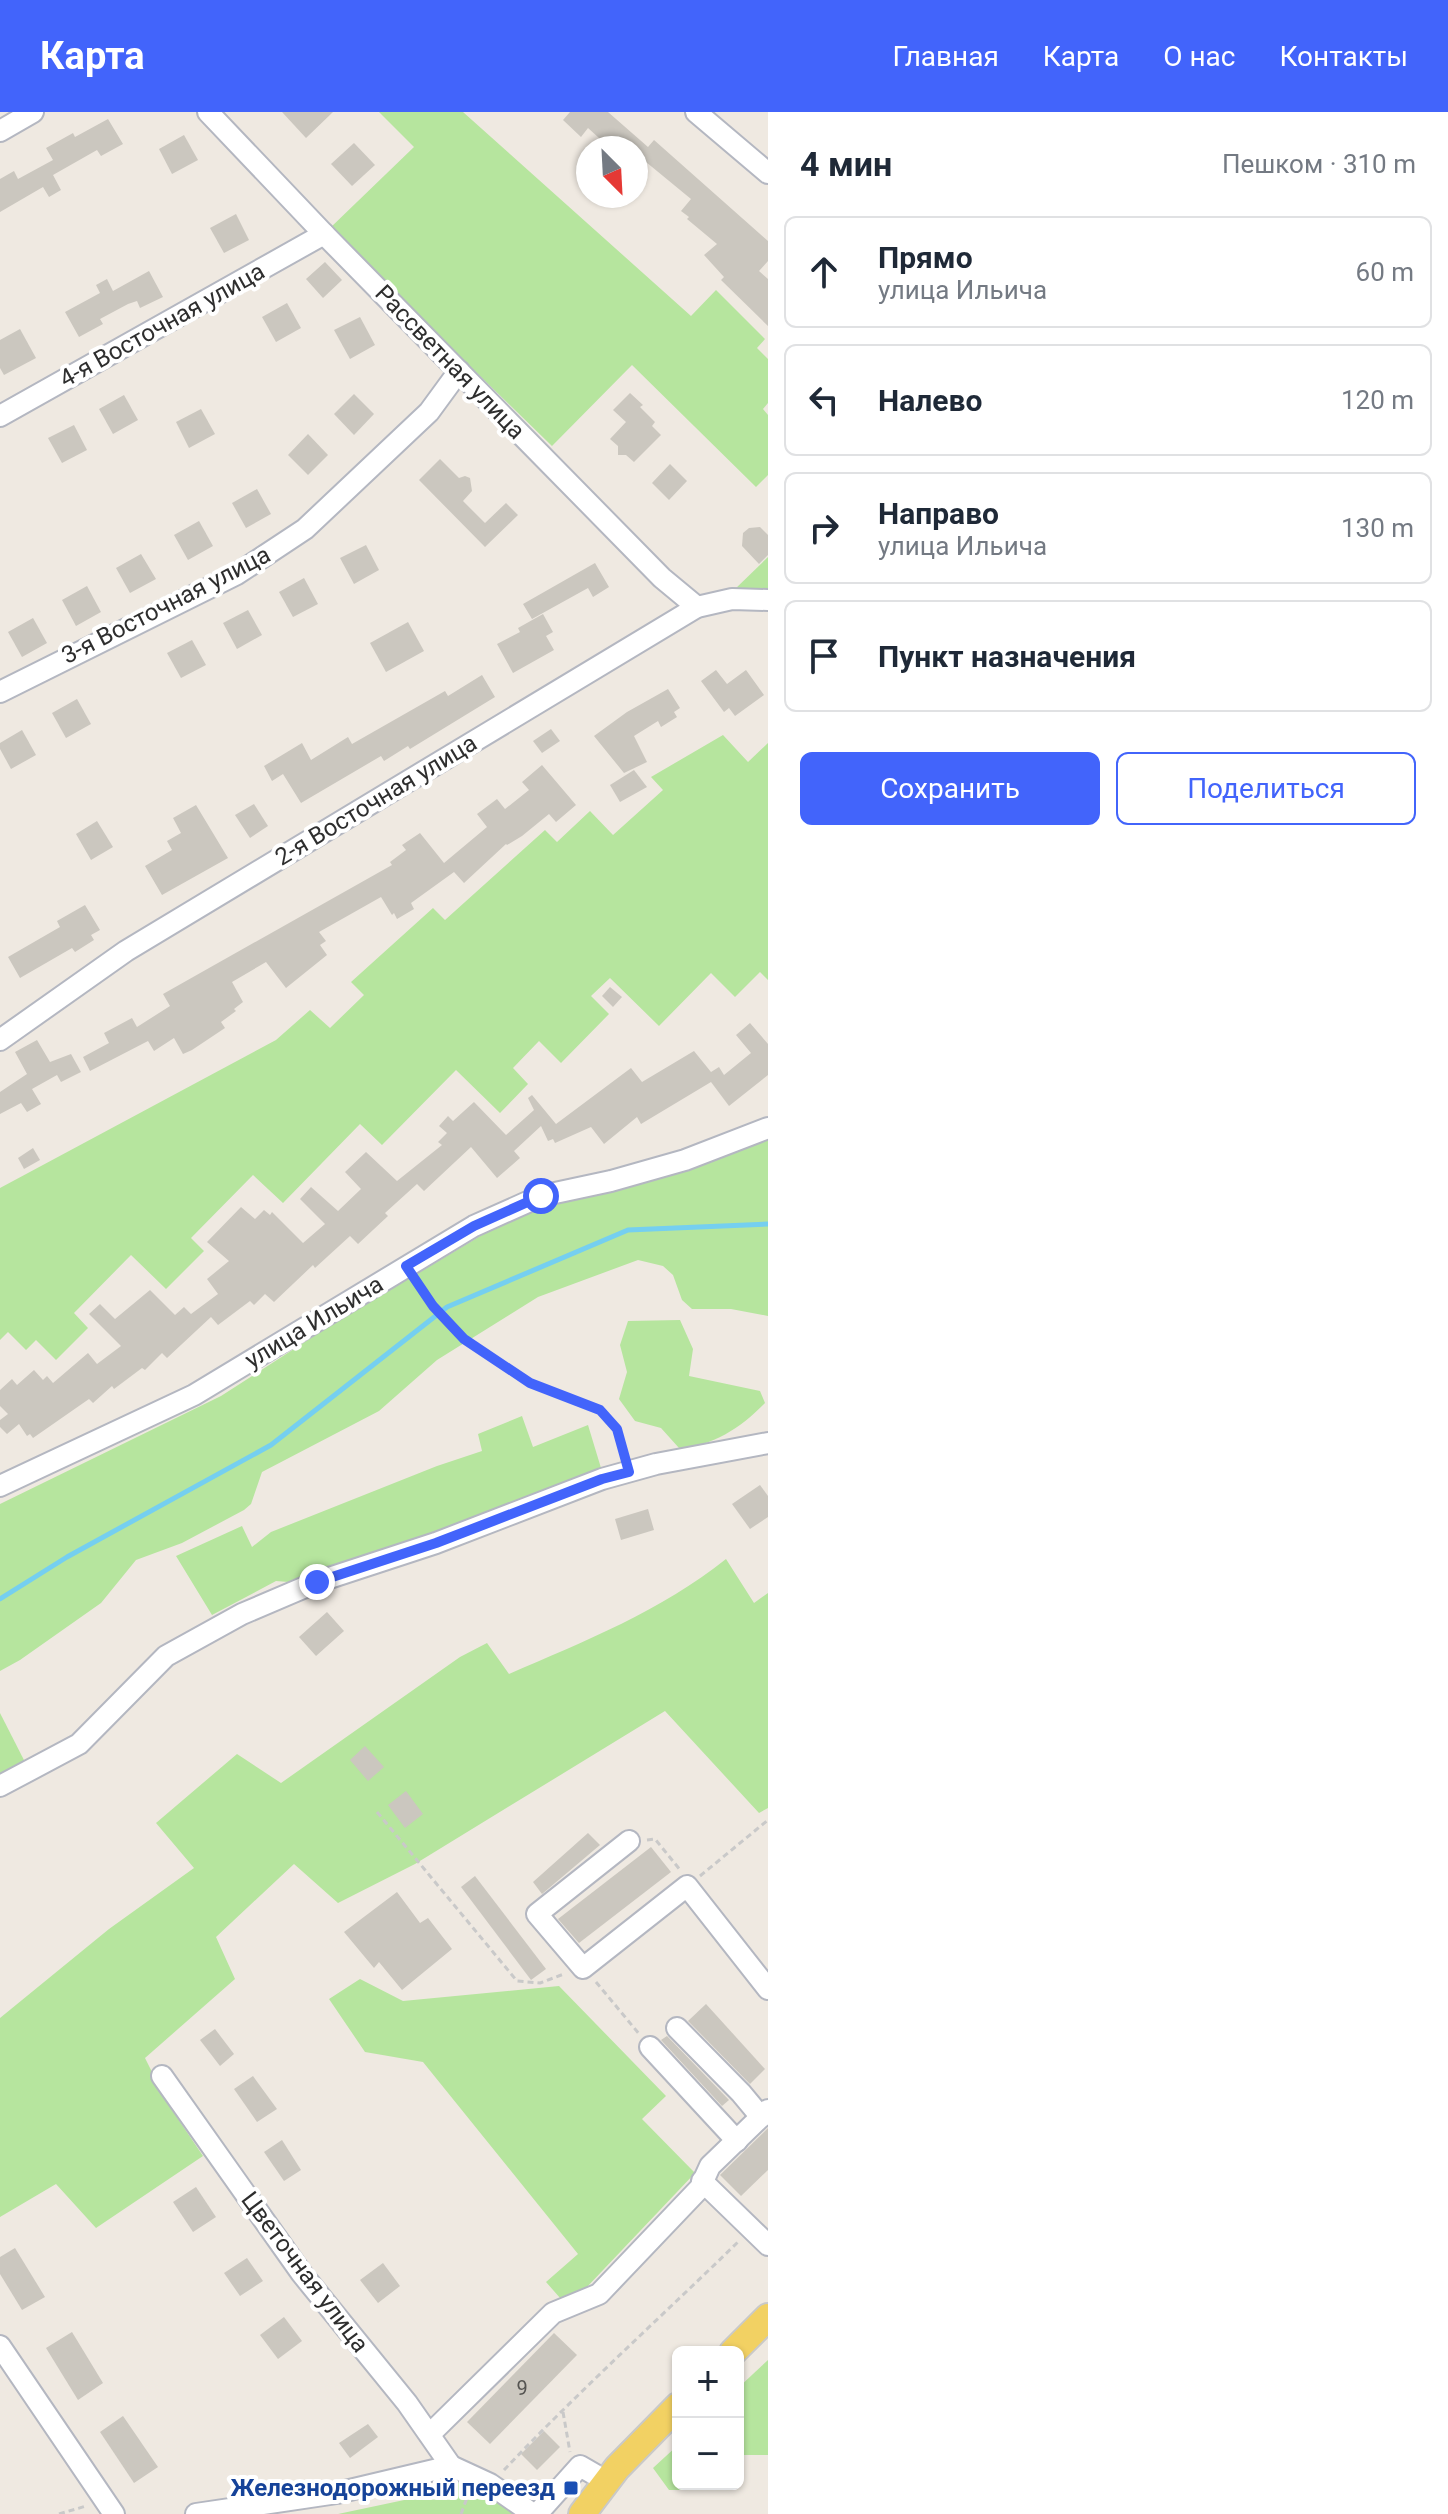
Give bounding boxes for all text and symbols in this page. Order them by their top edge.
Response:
text: Карта [40,34,145,78]
text: Главная [892,40,999,73]
text: Карта [1043,40,1119,73]
text: О нас [1163,40,1235,73]
text: Контакты [1279,40,1408,73]
north arrow [576,136,648,208]
text: 4 мин [800,144,892,184]
text: Пешком · 310 m [1222,149,1416,179]
text: Прямо [878,240,973,275]
icon: ahead [802,250,846,294]
street label: 4-я Восточная улица [55,257,269,393]
text: 60 m [1356,257,1414,287]
text: улица Ильича [878,275,1047,305]
street label: Рассветная улица [369,279,531,445]
icon: left [802,378,846,422]
text: Налево [878,383,982,418]
text: 120 m [1341,385,1414,415]
text: Направо [878,496,999,531]
icon: right [802,506,846,550]
text: 130 m [1341,513,1414,543]
text: улица Ильича [878,531,1047,561]
street label: 3-я Восточная улица [57,540,275,670]
icon: arrive [802,634,846,678]
text: Пункт назначения [878,639,1136,674]
street label: 2-я Восточная улица [270,729,482,871]
button: Сохранить [800,752,1100,825]
button: Поделиться [1116,752,1416,825]
route start [523,1178,559,1214]
street label: улица Ильича [240,1270,388,1374]
route end [299,1564,335,1600]
street label: Цветочная улица [236,2186,374,2358]
map controls [672,2346,744,2490]
button: + [672,2346,744,2418]
house number: 9 [516,2376,528,2400]
button: − [672,2418,744,2490]
place label: Железнодорожный переезд [231,2474,555,2502]
marker: Железнодорожный переезд [562,2479,580,2497]

